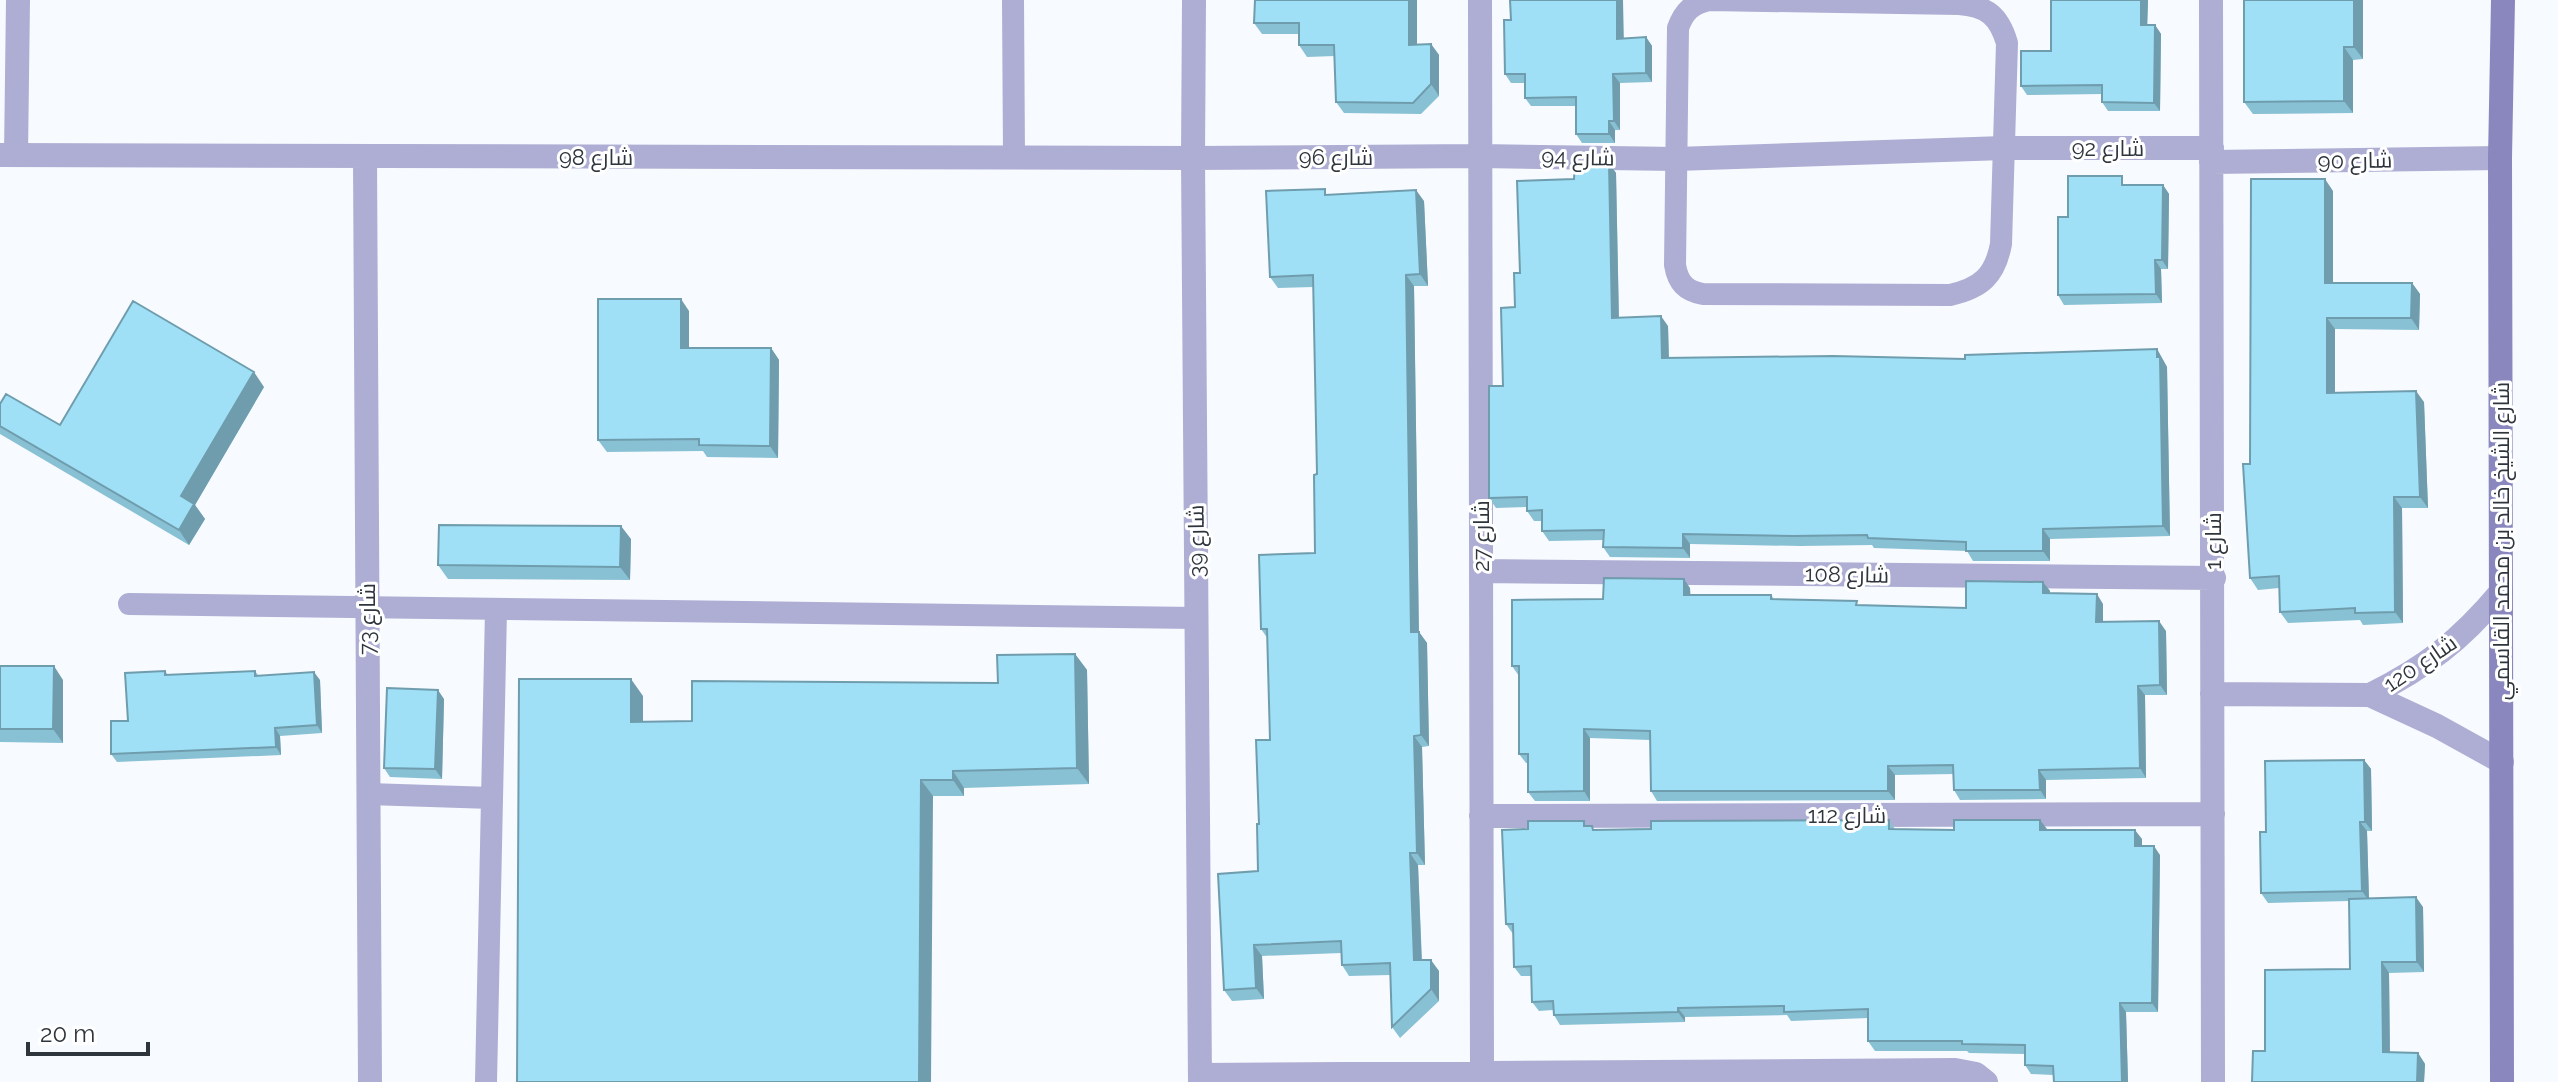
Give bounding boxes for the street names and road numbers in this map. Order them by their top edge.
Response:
street label: شارع 92 [2072,135,2144,163]
street label: شارع 94 [1541,143,1615,173]
street label: شارع 98 [559,144,633,172]
street label: شارع 96 [1299,144,1373,172]
street label: شارع 90 [2317,146,2393,176]
street label: شارع الشيخ خالد بن محمد القاسمي [2488,382,2518,700]
street label: شارع 27 [1468,500,1496,572]
street label: شارع 39 [1182,504,1212,578]
street label: شارع 1 [2200,512,2228,570]
street label: شارع 108 [1805,560,1889,590]
street label: شارع 73 [354,583,382,655]
street label: شارع 120 [2379,629,2463,699]
street label: شارع 112 [1808,802,1886,830]

